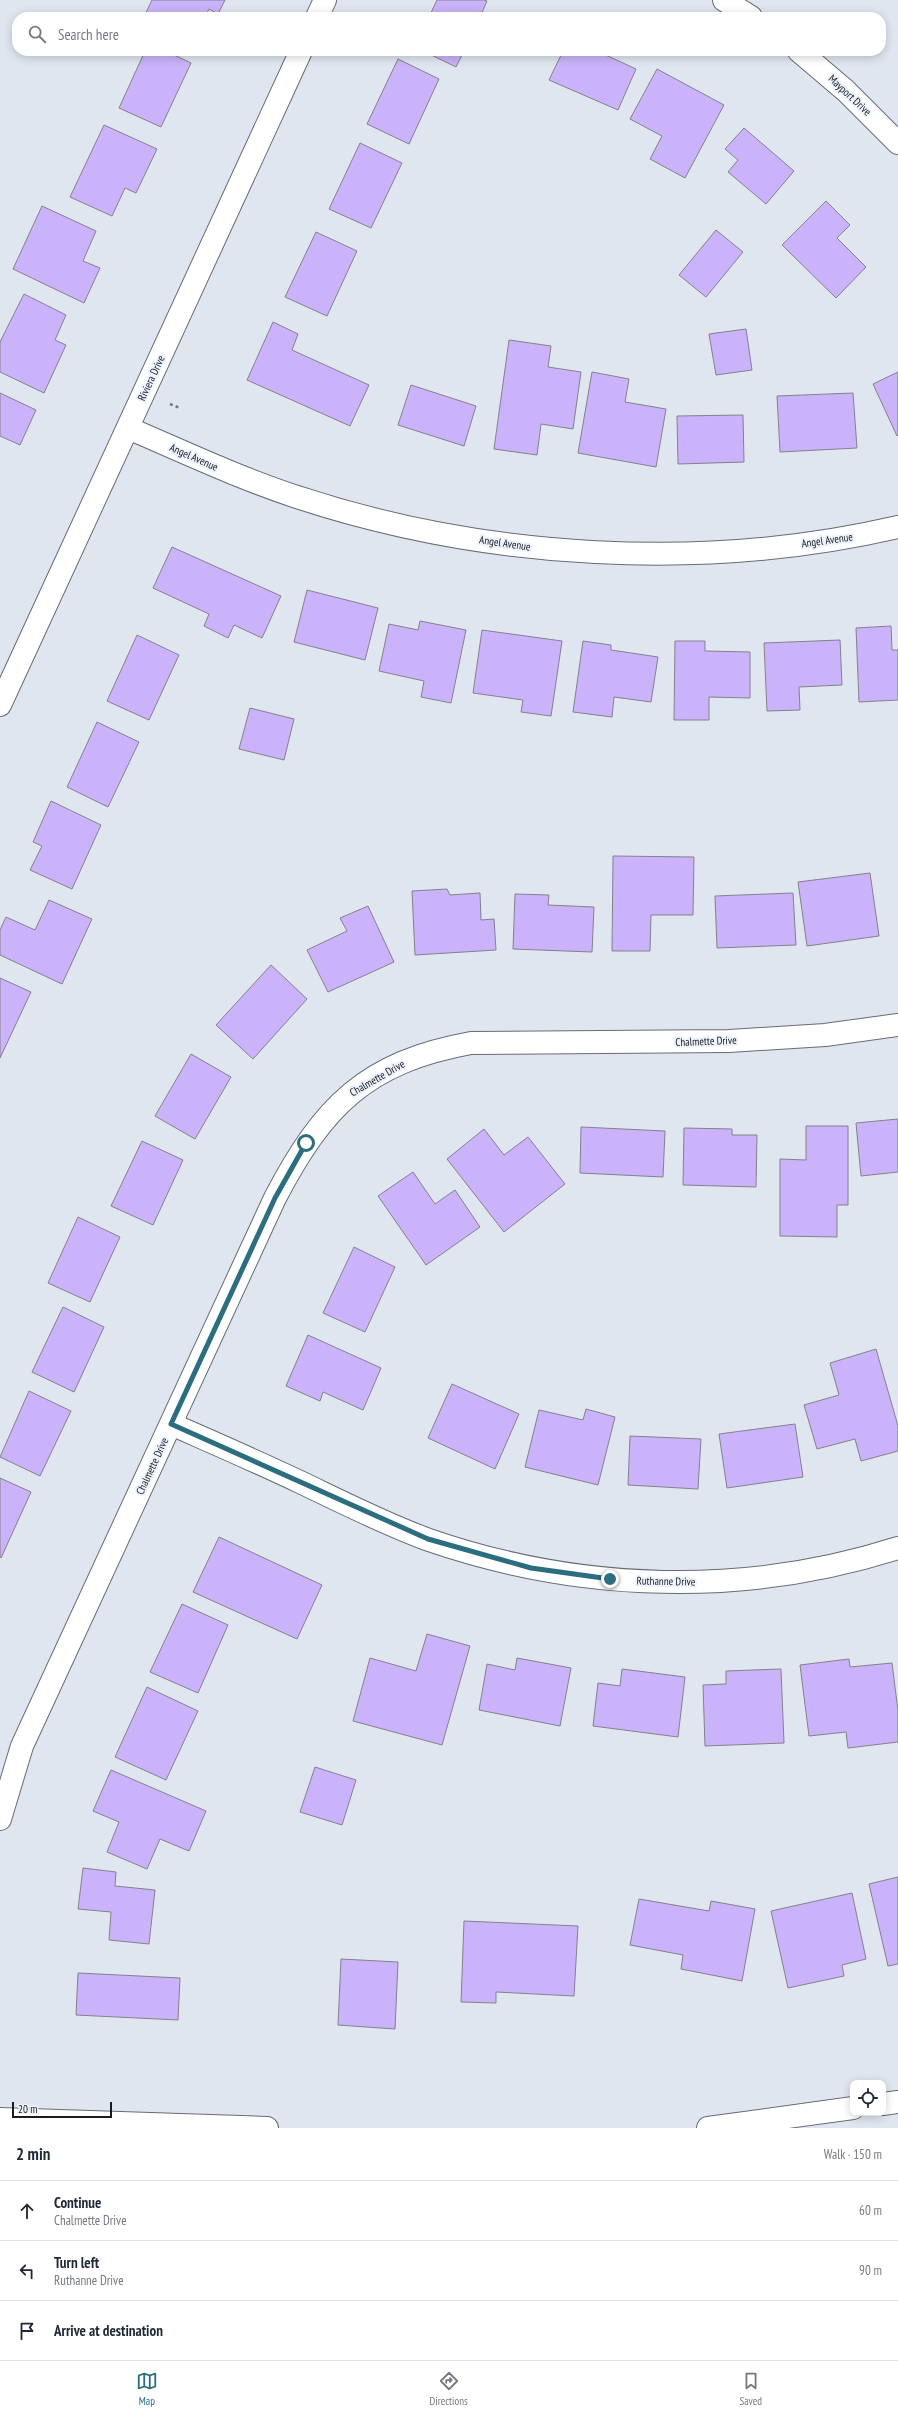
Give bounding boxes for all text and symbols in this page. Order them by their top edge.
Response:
search box [12,12,886,56]
icon: search [26,23,48,45]
text: Search here [58,25,119,44]
street label: Mayport Drive [826,72,875,119]
street label: Riviera Drive [134,353,168,403]
street label: Angel Avenue [168,440,221,474]
street label: Angel Avenue [800,529,854,551]
street label: Angel Avenue [478,532,532,554]
street label: Chalmette Drive [675,1033,737,1049]
street label: Chalmette Drive [347,1056,407,1099]
route start [297,1134,315,1152]
street label: Chalmette Drive [133,1435,172,1497]
route end [601,1570,619,1588]
street label: Ruthanne Drive [636,1573,696,1589]
map controls [850,2080,886,2116]
button: locate [850,2080,886,2116]
scale bar [12,2100,112,2119]
text: 20 m [18,2102,37,2116]
text: 2 min [16,2143,50,2165]
text: Walk · 150 m [824,2146,882,2163]
text: Continue [54,2193,101,2212]
icon: ahead [16,2200,38,2222]
text: 60 m [859,2202,882,2219]
text: Chalmette Drive [54,2212,127,2229]
text: Turn left [54,2253,99,2272]
icon: left [16,2260,38,2282]
text: 90 m [859,2262,882,2279]
text: Ruthanne Drive [54,2272,124,2289]
icon: arrive [16,2320,38,2342]
text: Arrive at destination [54,2321,163,2340]
tab: Map [136,2370,158,2408]
tab: Directions [430,2370,468,2408]
tab: Saved [739,2370,762,2408]

